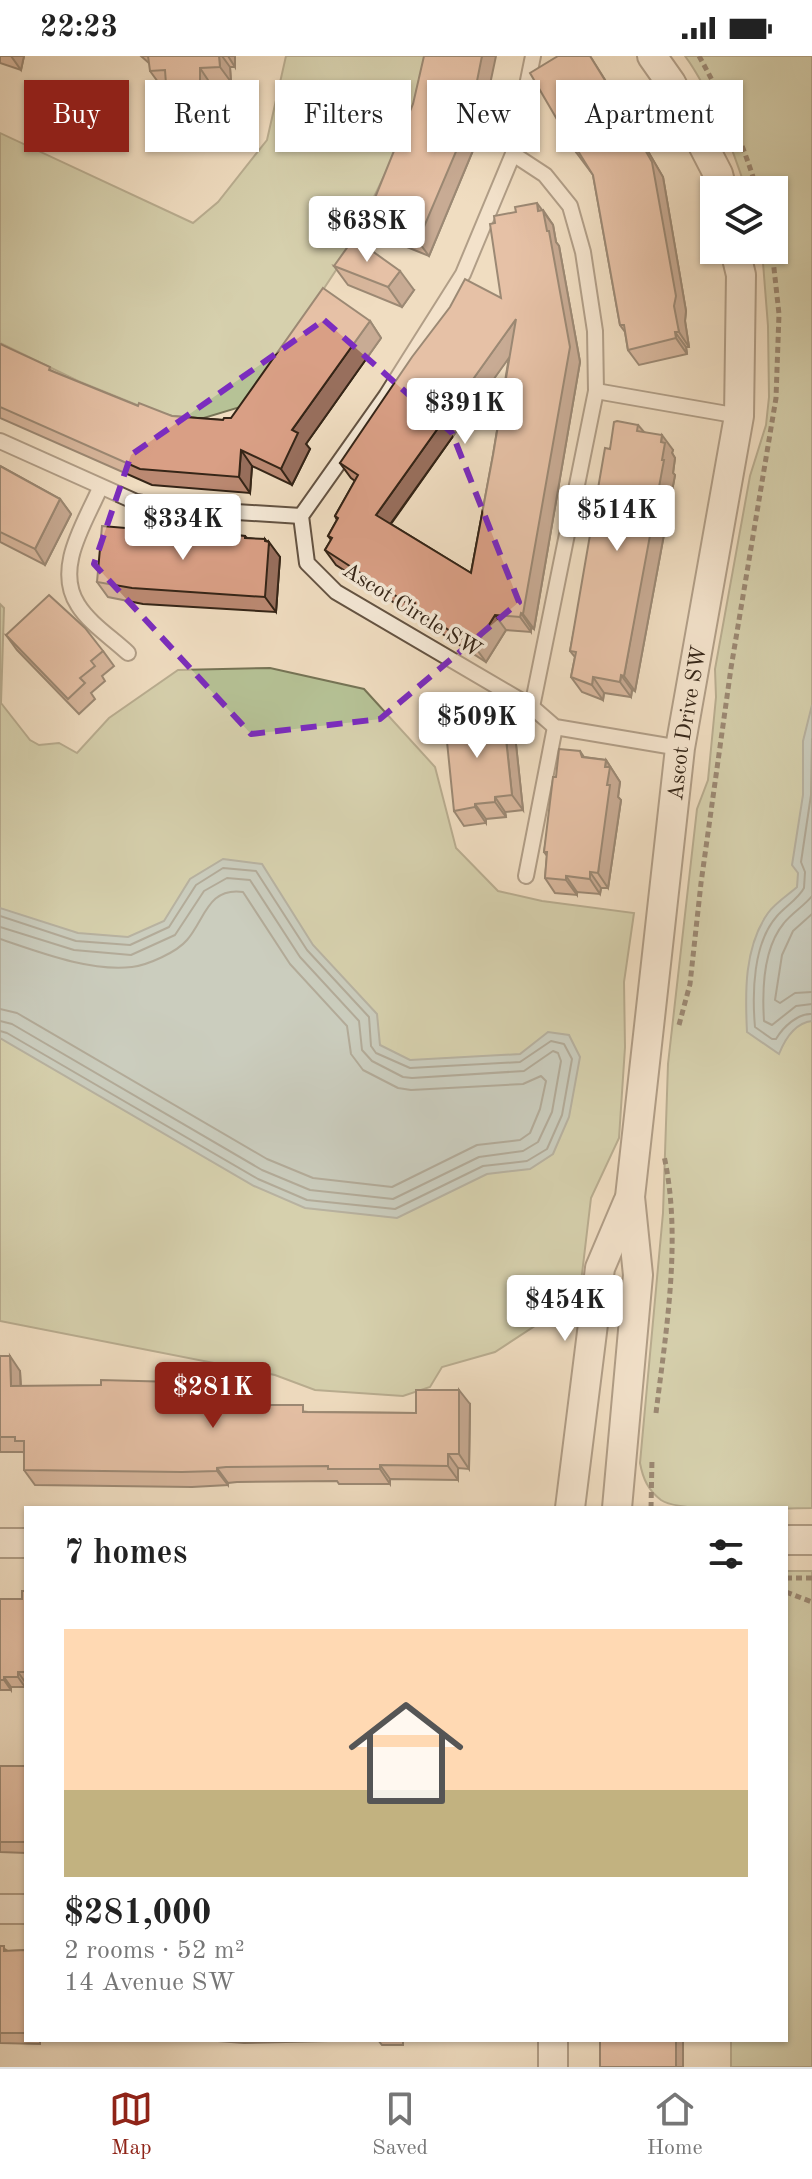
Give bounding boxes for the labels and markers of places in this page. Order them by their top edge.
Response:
pin: $638K [311,196,423,264]
pin: $391K [409,378,521,446]
pin: $514K [561,485,673,553]
pin: $334K [127,494,239,562]
pin: $509K [421,692,533,760]
pin: $454K [509,1275,621,1343]
pin: $281K [157,1362,269,1430]

